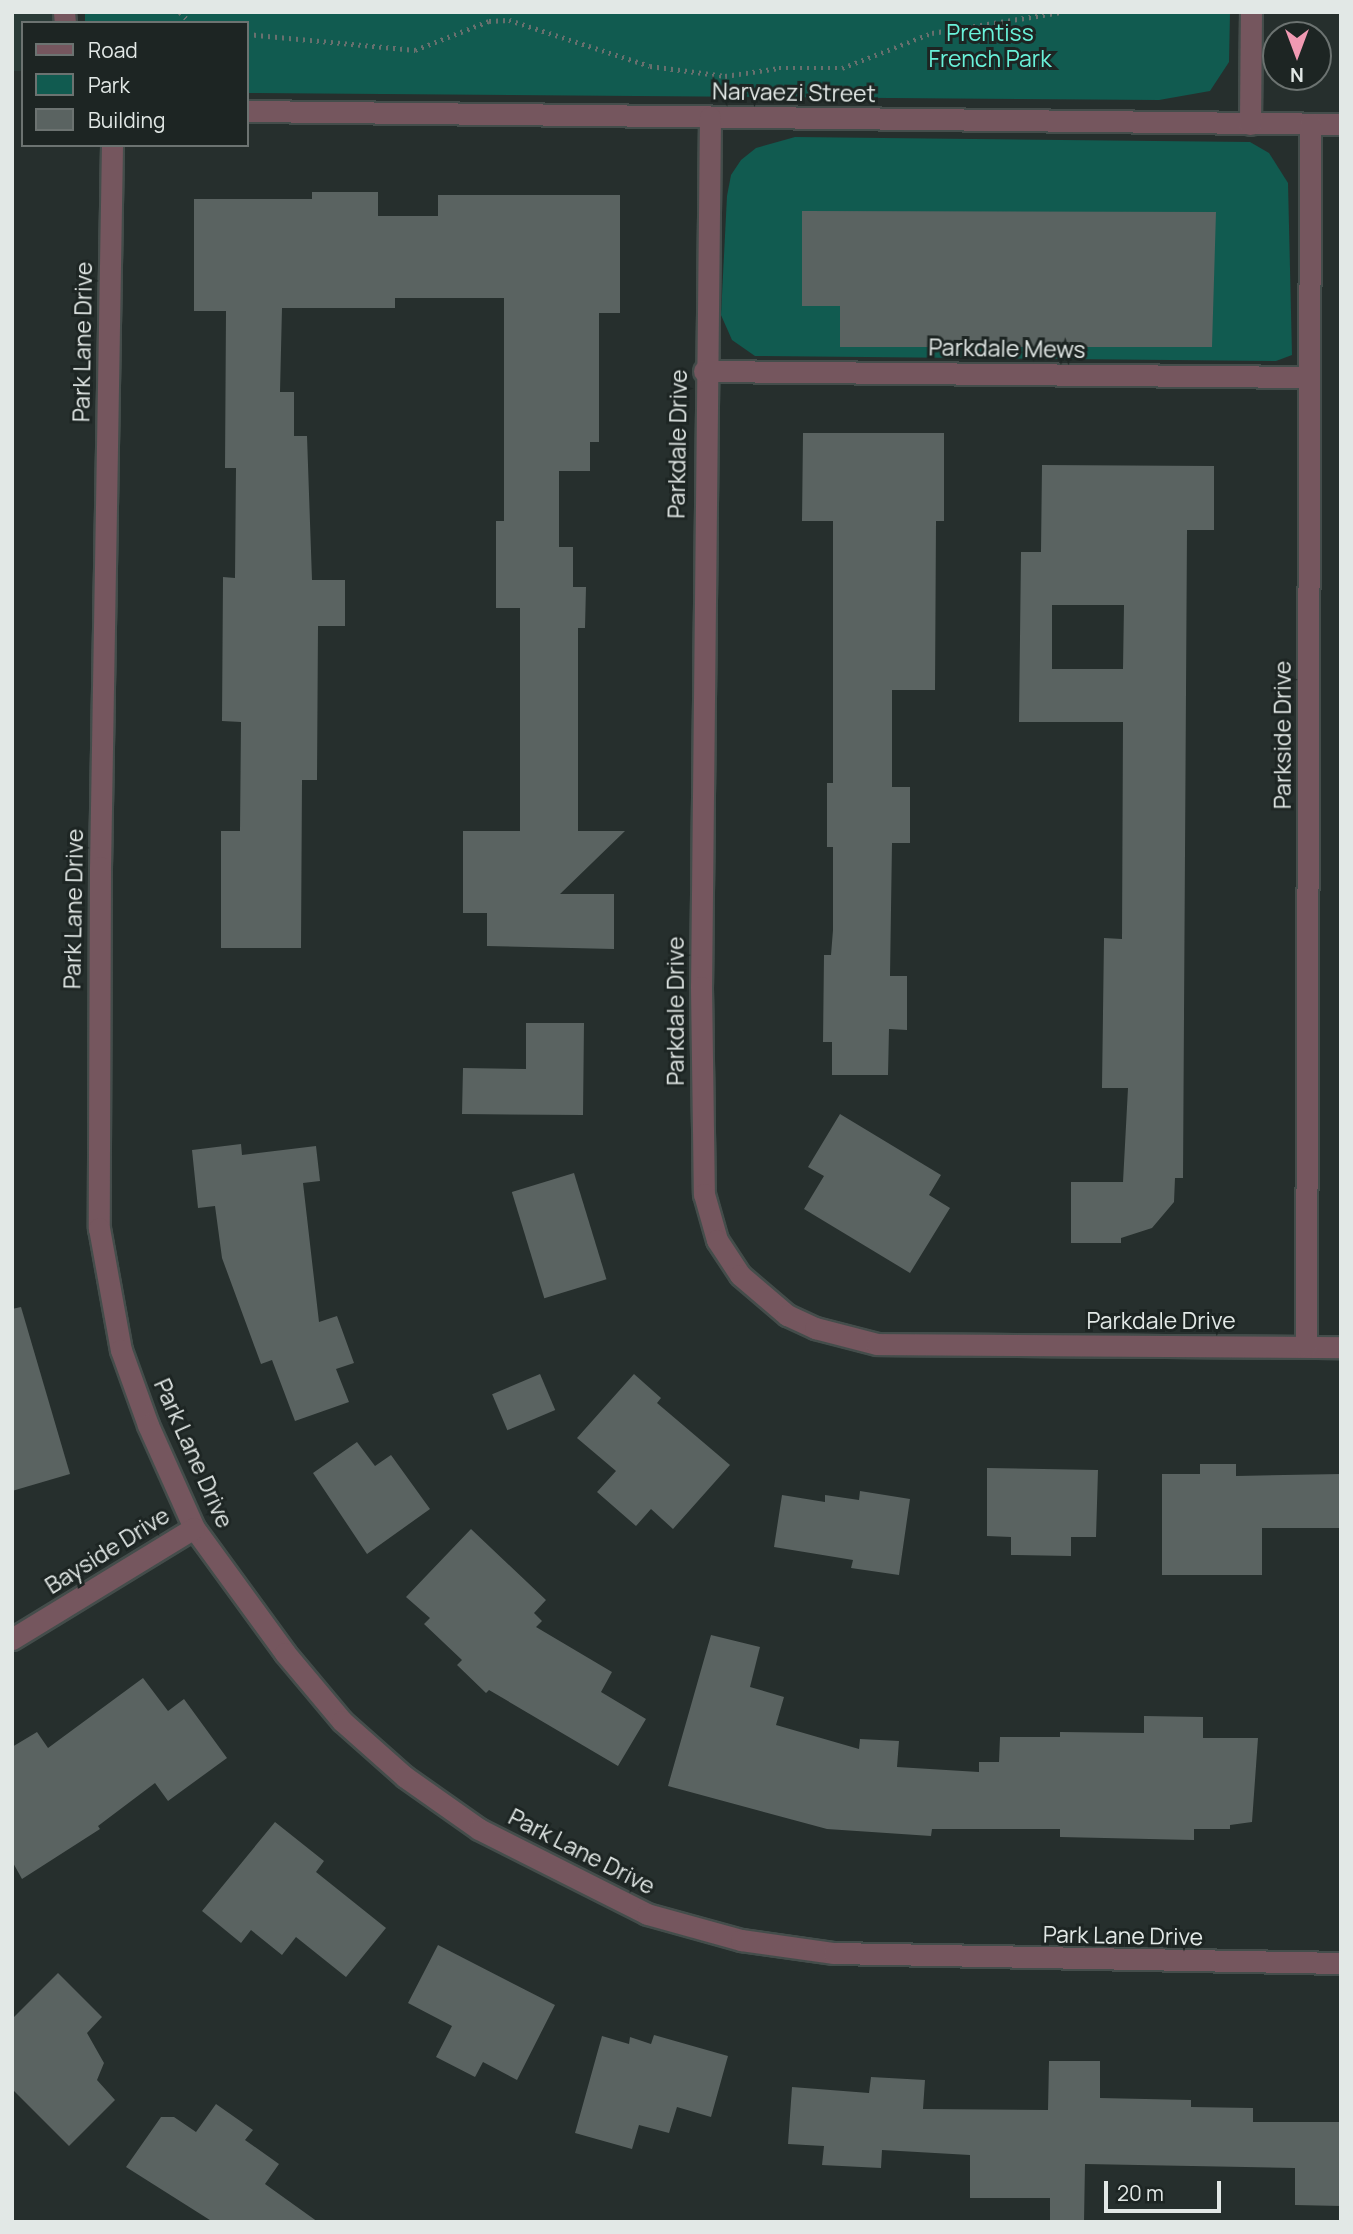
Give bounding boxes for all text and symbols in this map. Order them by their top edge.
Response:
park label: Prentiss French Park [928,18,1052,72]
legend [21,21,248,147]
north arrow [1262,21,1332,91]
text: Road [88,36,138,64]
text: N [1290,62,1304,88]
text: Park [88,71,130,99]
street label: Narvaezi Street [712,77,876,107]
text: Building [88,106,165,134]
street label: Park Lane Drive [67,262,97,422]
street label: Parkdale Mews [928,333,1086,363]
street label: Parkdale Drive [662,369,692,519]
street label: Parkside Drive [1268,661,1296,809]
street label: Park Lane Drive [58,829,88,989]
street label: Parkdale Drive [661,936,689,1086]
street label: Parkdale Drive [1086,1306,1236,1334]
street label: Park Lane Drive [149,1374,239,1532]
street label: Bayside Drive [40,1501,174,1599]
street label: Park Lane Drive [504,1802,660,1900]
street label: Park Lane Drive [1043,1920,1203,1950]
scale bar [1108,2168,1225,2212]
text: 20 m [1117,2179,1164,2207]

